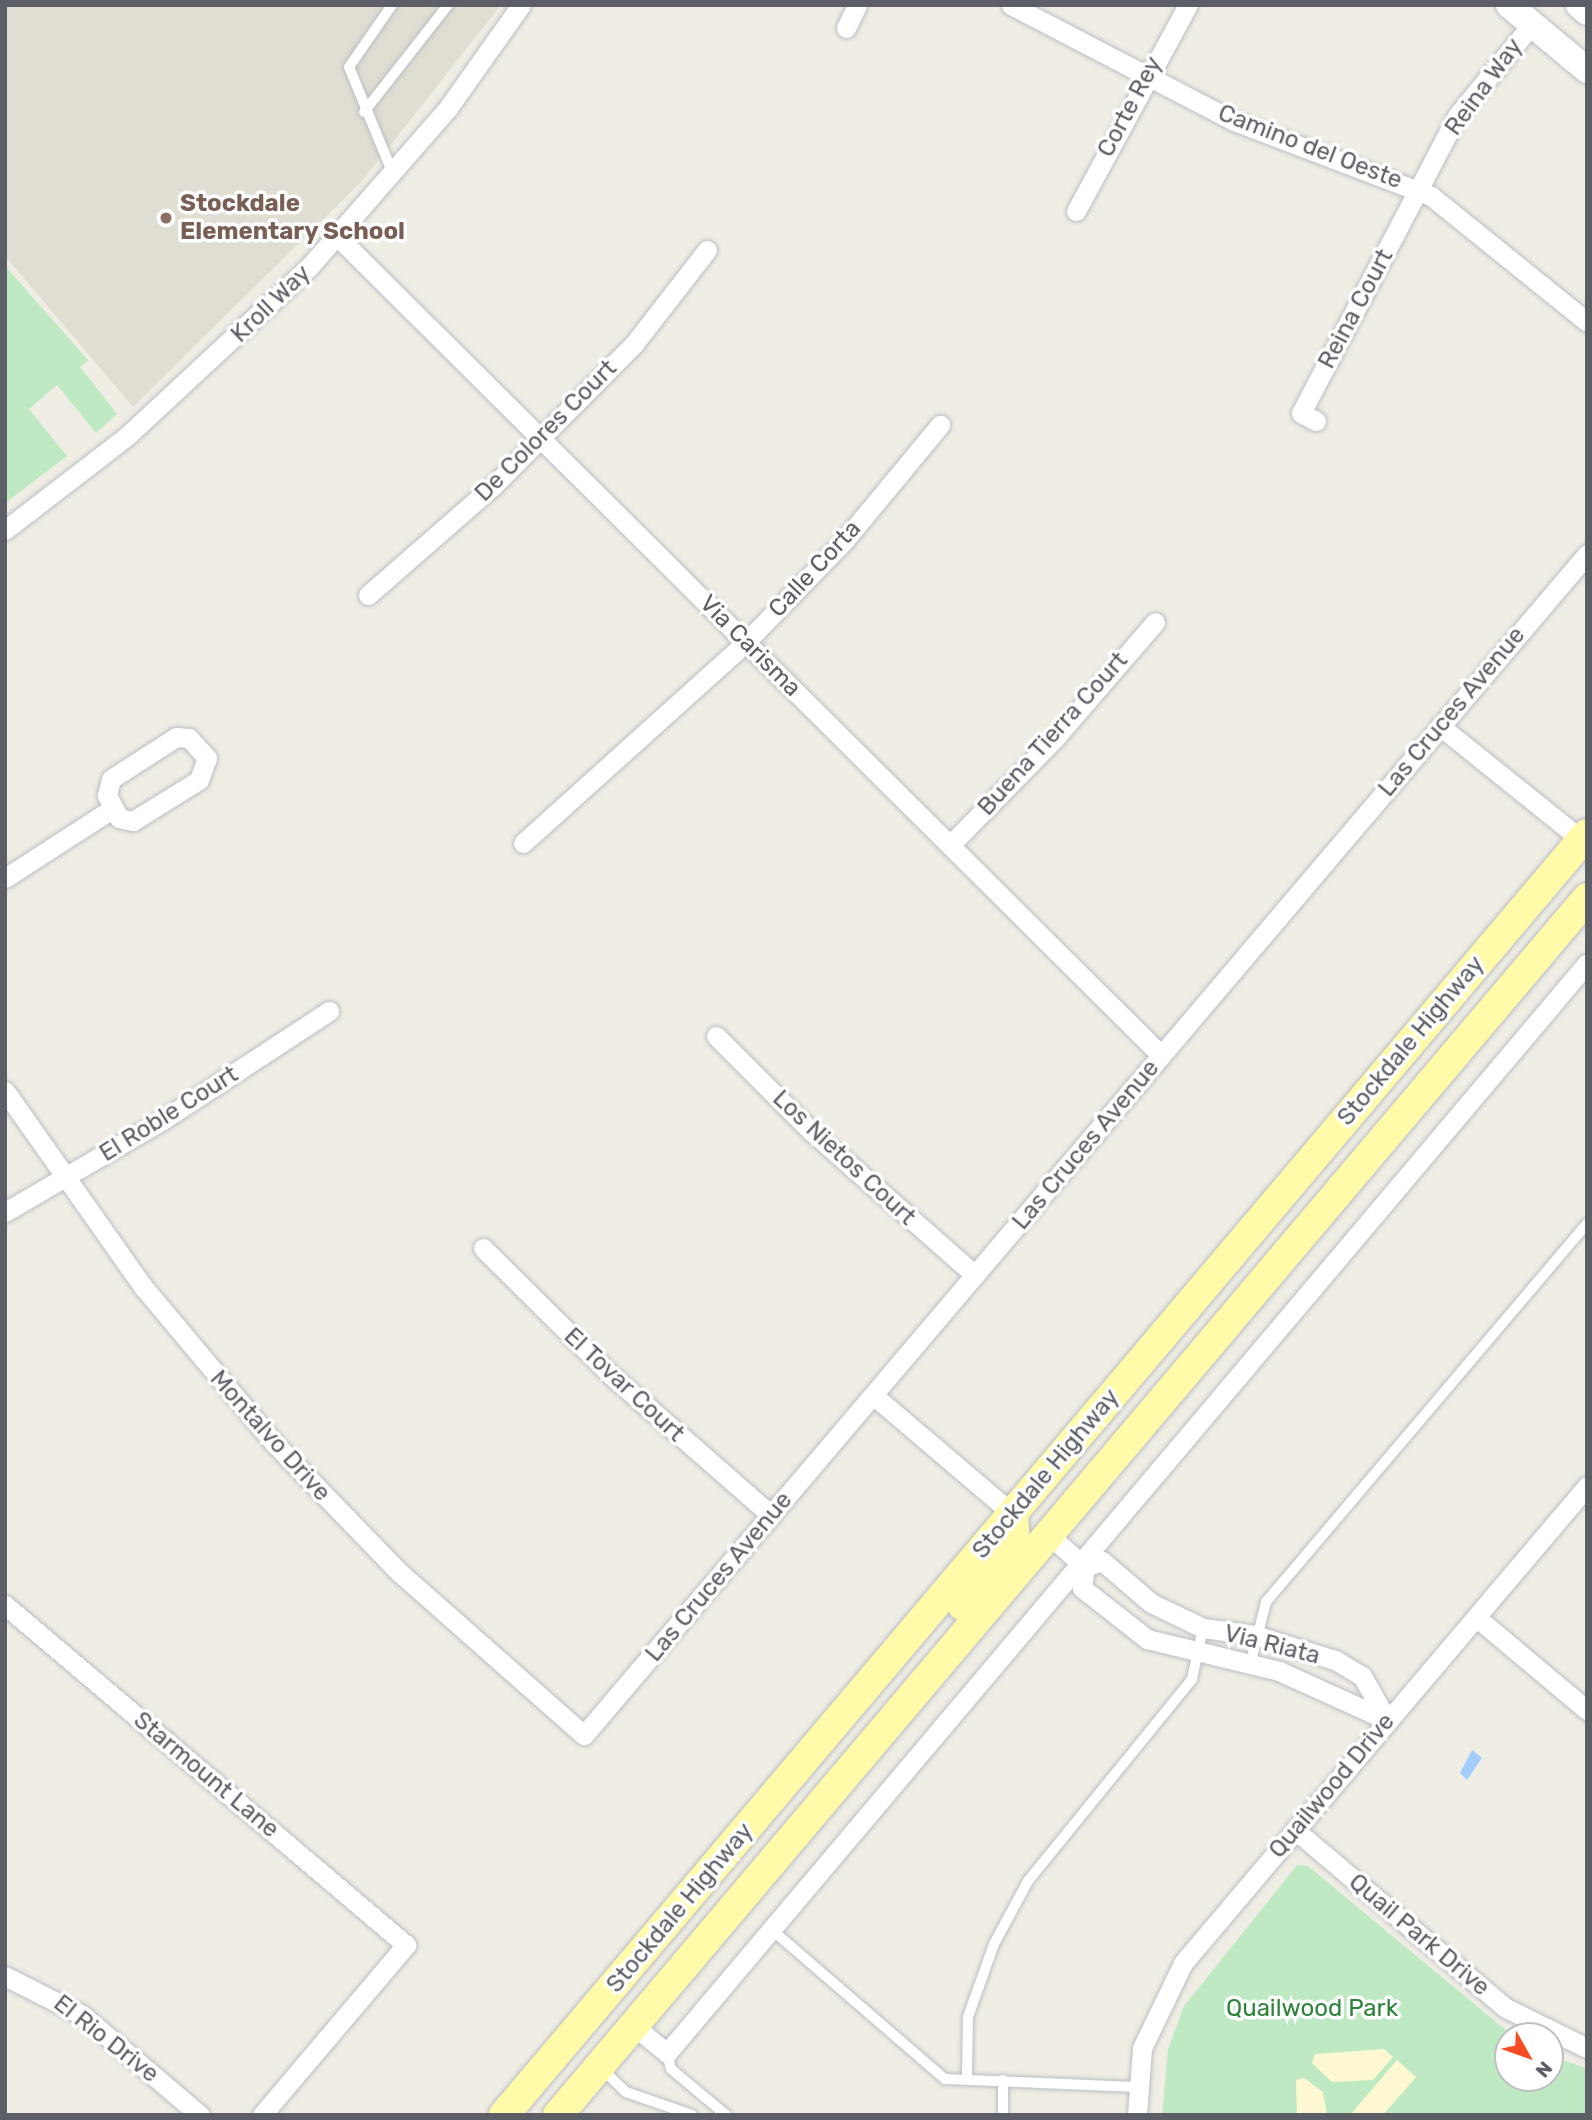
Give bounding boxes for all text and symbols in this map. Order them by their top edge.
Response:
street label: Reina Way [1439,33,1529,141]
street label: Corte Rey [1092,52,1168,162]
street label: Camino del Oeste [1214,99,1406,195]
place label: Stockdale Elementary School [180,190,406,246]
marker: Stockdale Elementary School [158,210,174,226]
street label: Reina Court [1312,244,1400,374]
street label: Kroll Way [225,259,317,349]
street label: De Colores Court [469,354,623,508]
street label: Calle Corta [763,515,867,623]
street label: Via Carisma [693,589,807,703]
street label: Las Cruces Avenue [1372,621,1532,803]
street label: Buena Tierra Court [972,646,1134,822]
street label: Stockdale Highway [1332,950,1490,1132]
street label: Las Cruces Avenue [1006,1054,1166,1236]
street label: El Roble Court [94,1060,244,1168]
street label: Los Nietos Court [767,1084,921,1232]
street label: El Tovar Court [558,1322,690,1448]
street label: Montalvo Drive [204,1365,336,1507]
street label: Stockdale Highway [967,1383,1125,1565]
street label: Las Cruces Avenue [639,1486,799,1668]
street label: Via Riata [1221,1619,1323,1671]
street label: Starmount Lane [128,1706,284,1844]
street label: Quailwood Drive [1263,1708,1401,1864]
street label: Stockdale Highway [601,1817,759,1999]
street label: Quail Park Drive [1343,1868,1495,2002]
street label: El Rio Drive [48,1989,164,2089]
park label: Quailwood Park [1226,1995,1398,2023]
north arrow [1494,2022,1564,2092]
text: N [1531,2057,1557,2082]

